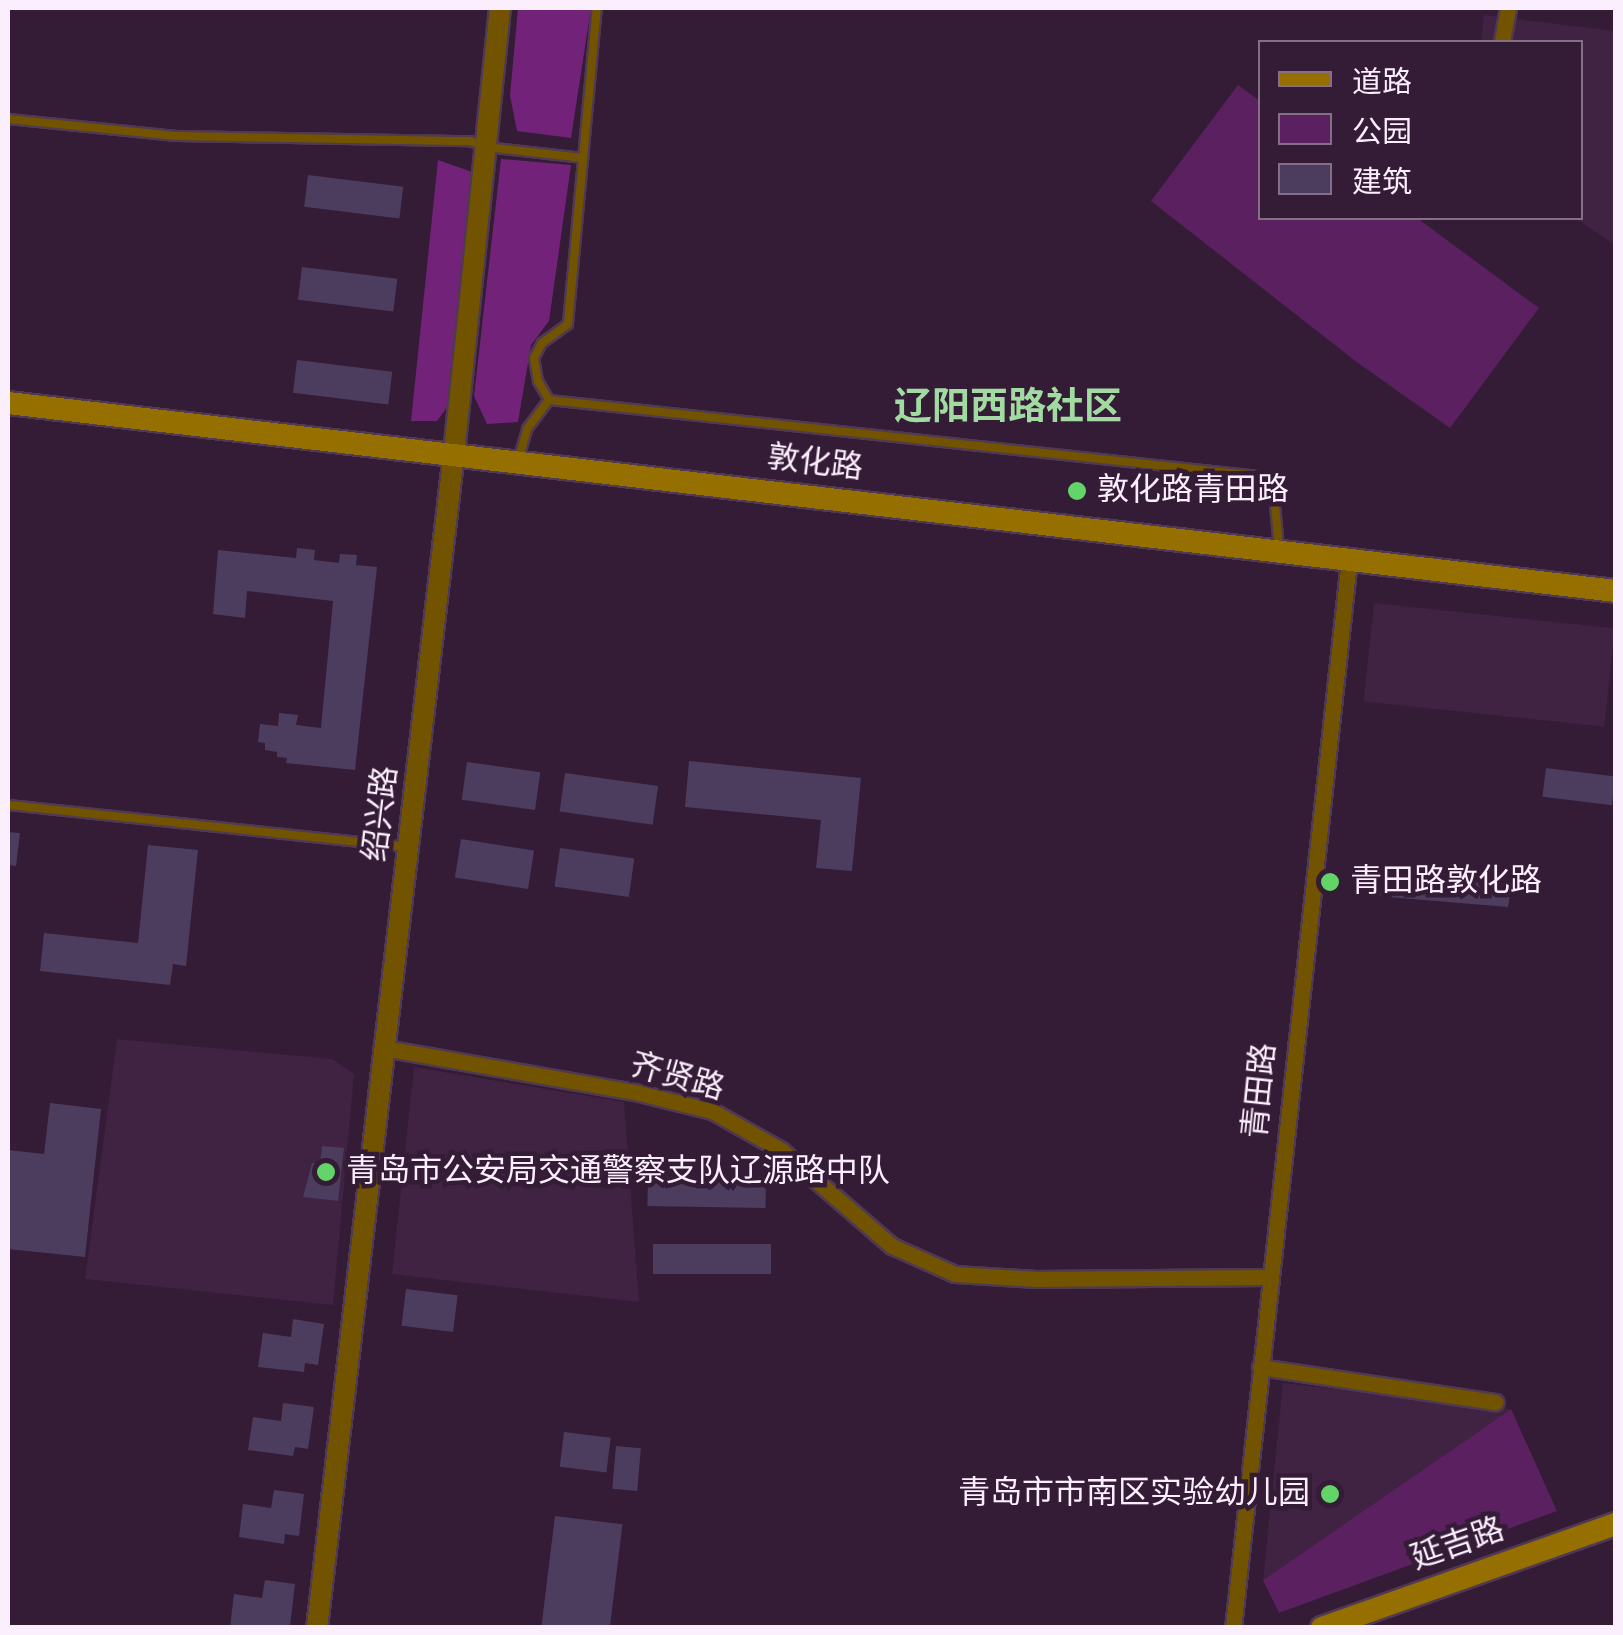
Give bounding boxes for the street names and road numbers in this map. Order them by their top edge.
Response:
street label: 敦化路 [765,439,865,489]
street label: 绍兴路 [357,764,407,864]
street label: 青田路 [1237,1041,1285,1141]
street label: 齐贤路 [626,1046,728,1110]
street label: 延吉路 [1406,1511,1510,1579]

